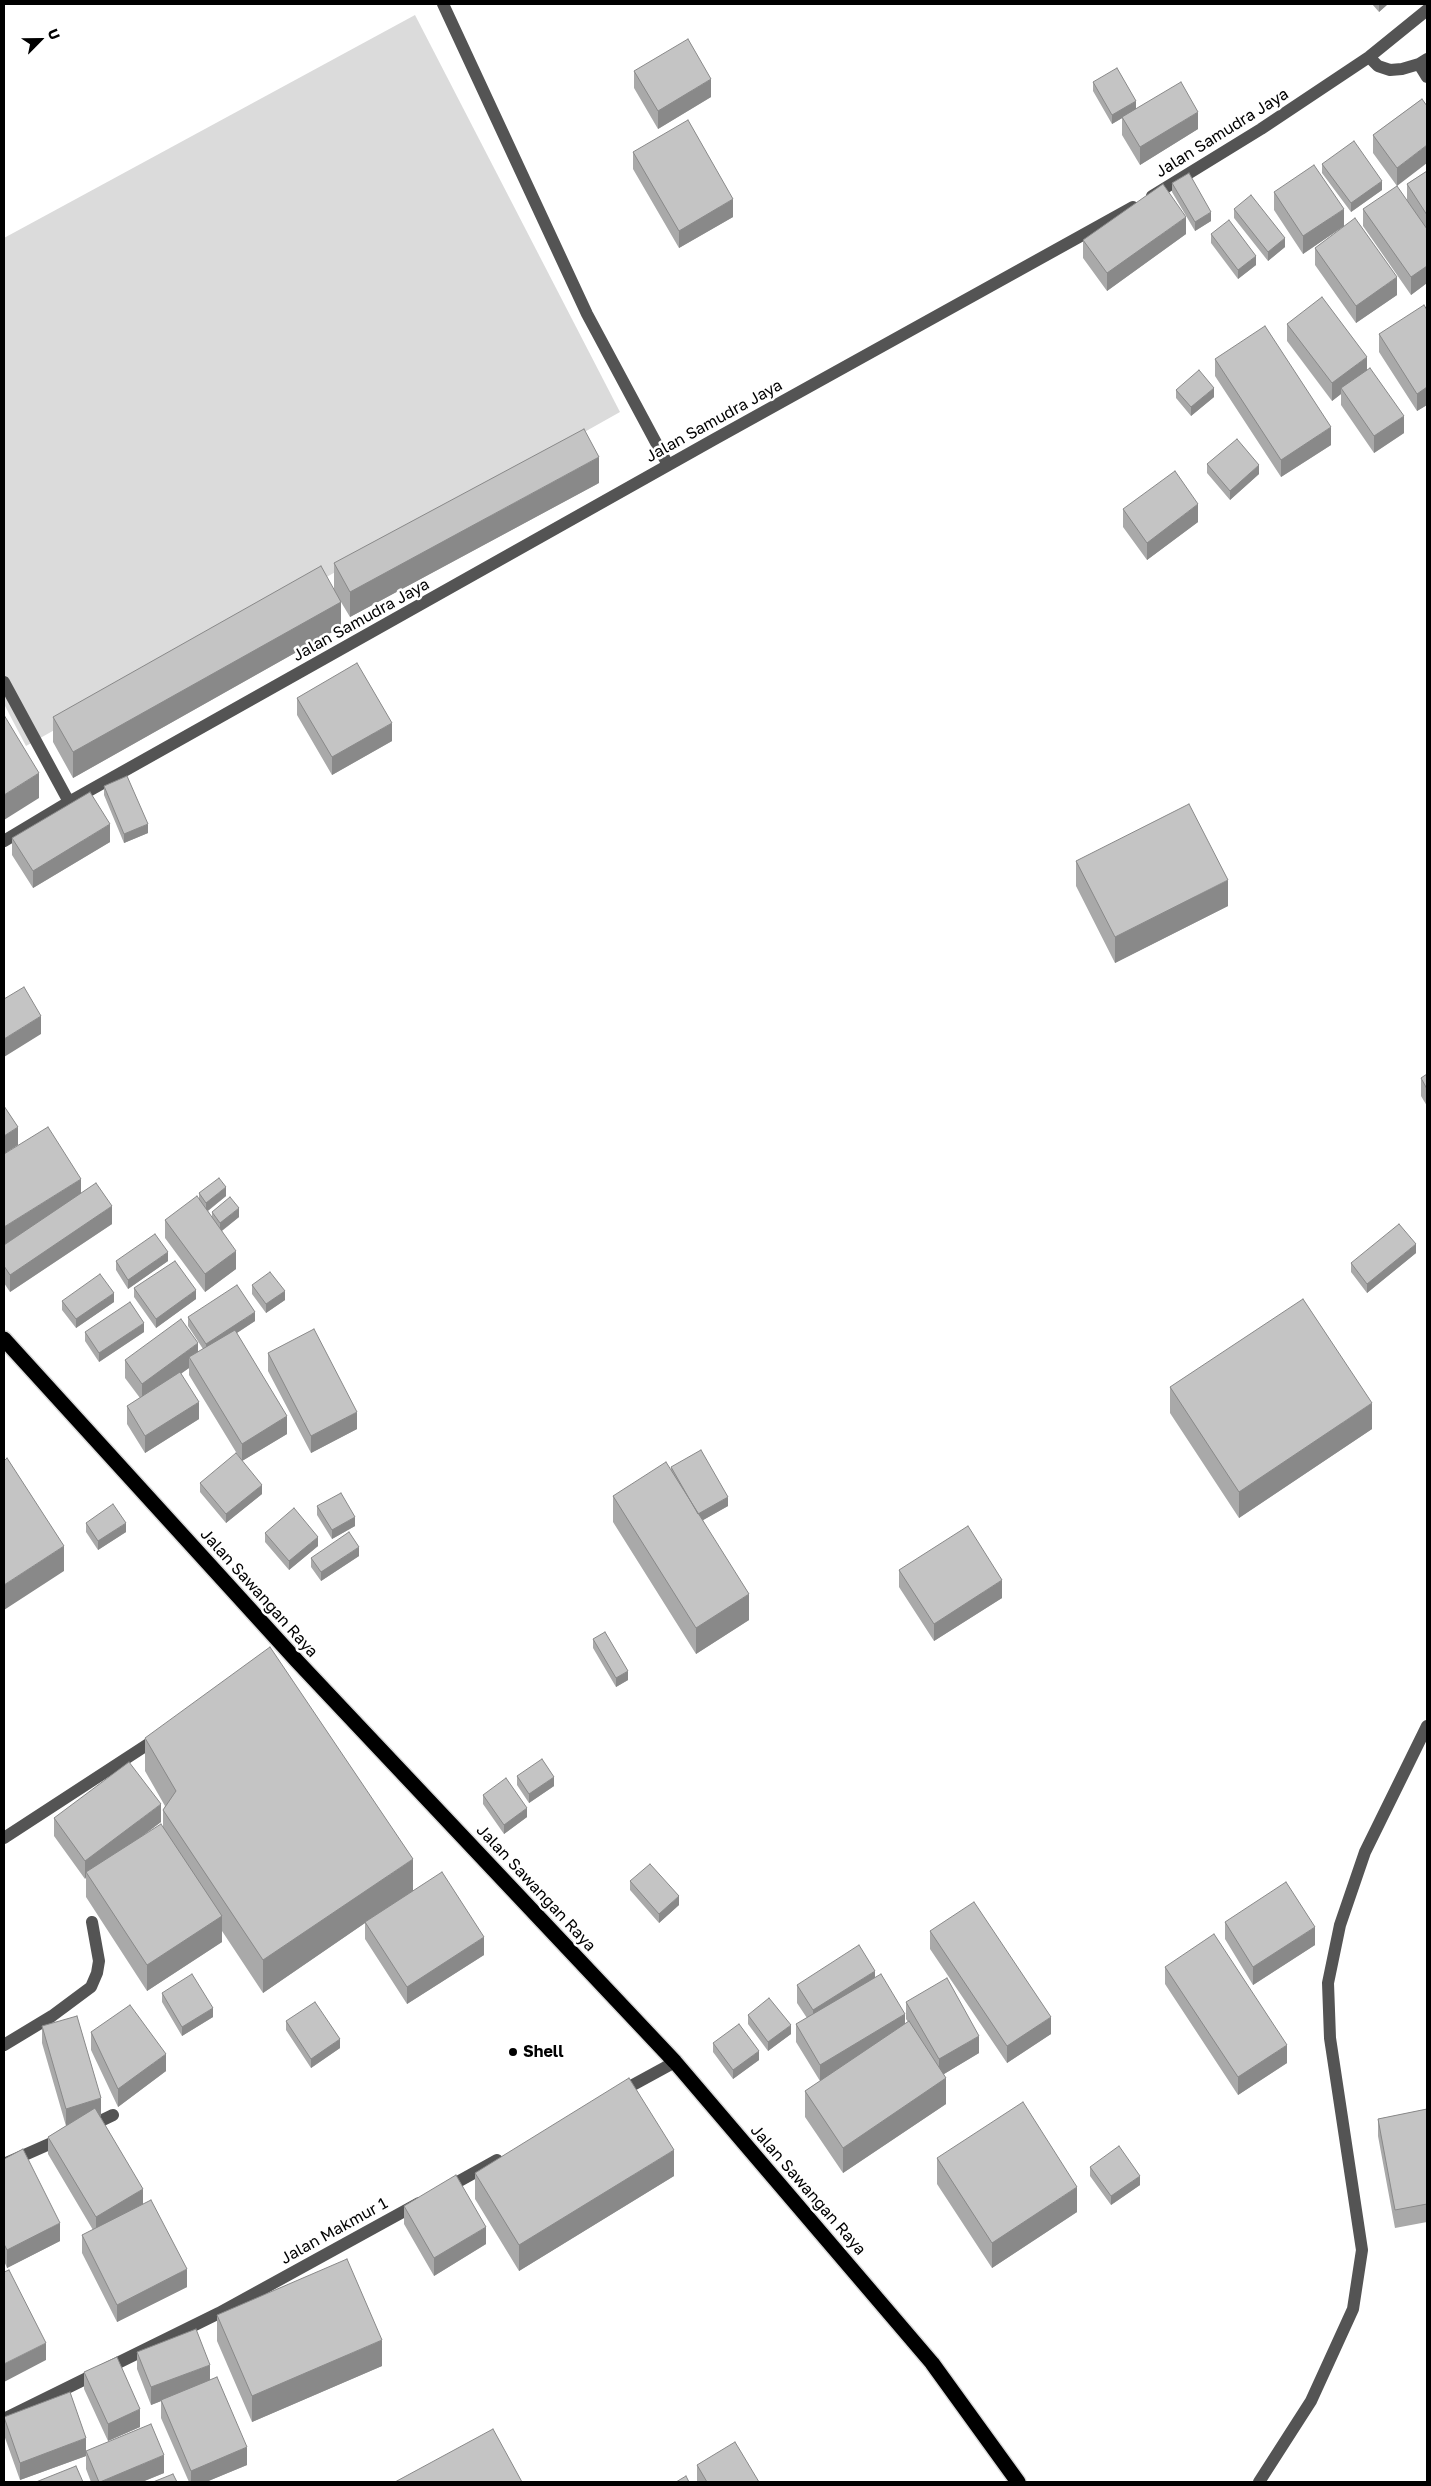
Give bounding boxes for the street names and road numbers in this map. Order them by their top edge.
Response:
street label: Jalan Samudra Jaya [1152,84,1292,182]
street label: Jalan Samudra Jaya [642,375,786,467]
street label: Jalan Samudra Jaya [289,574,433,666]
street label: Jalan Sawangan Raya [196,1525,322,1661]
street label: Jalan Sawangan Raya [472,1821,600,1955]
street label: Jalan Sawangan Raya [746,2121,870,2259]
street label: Jalan Makmur 1 [277,2194,391,2268]

